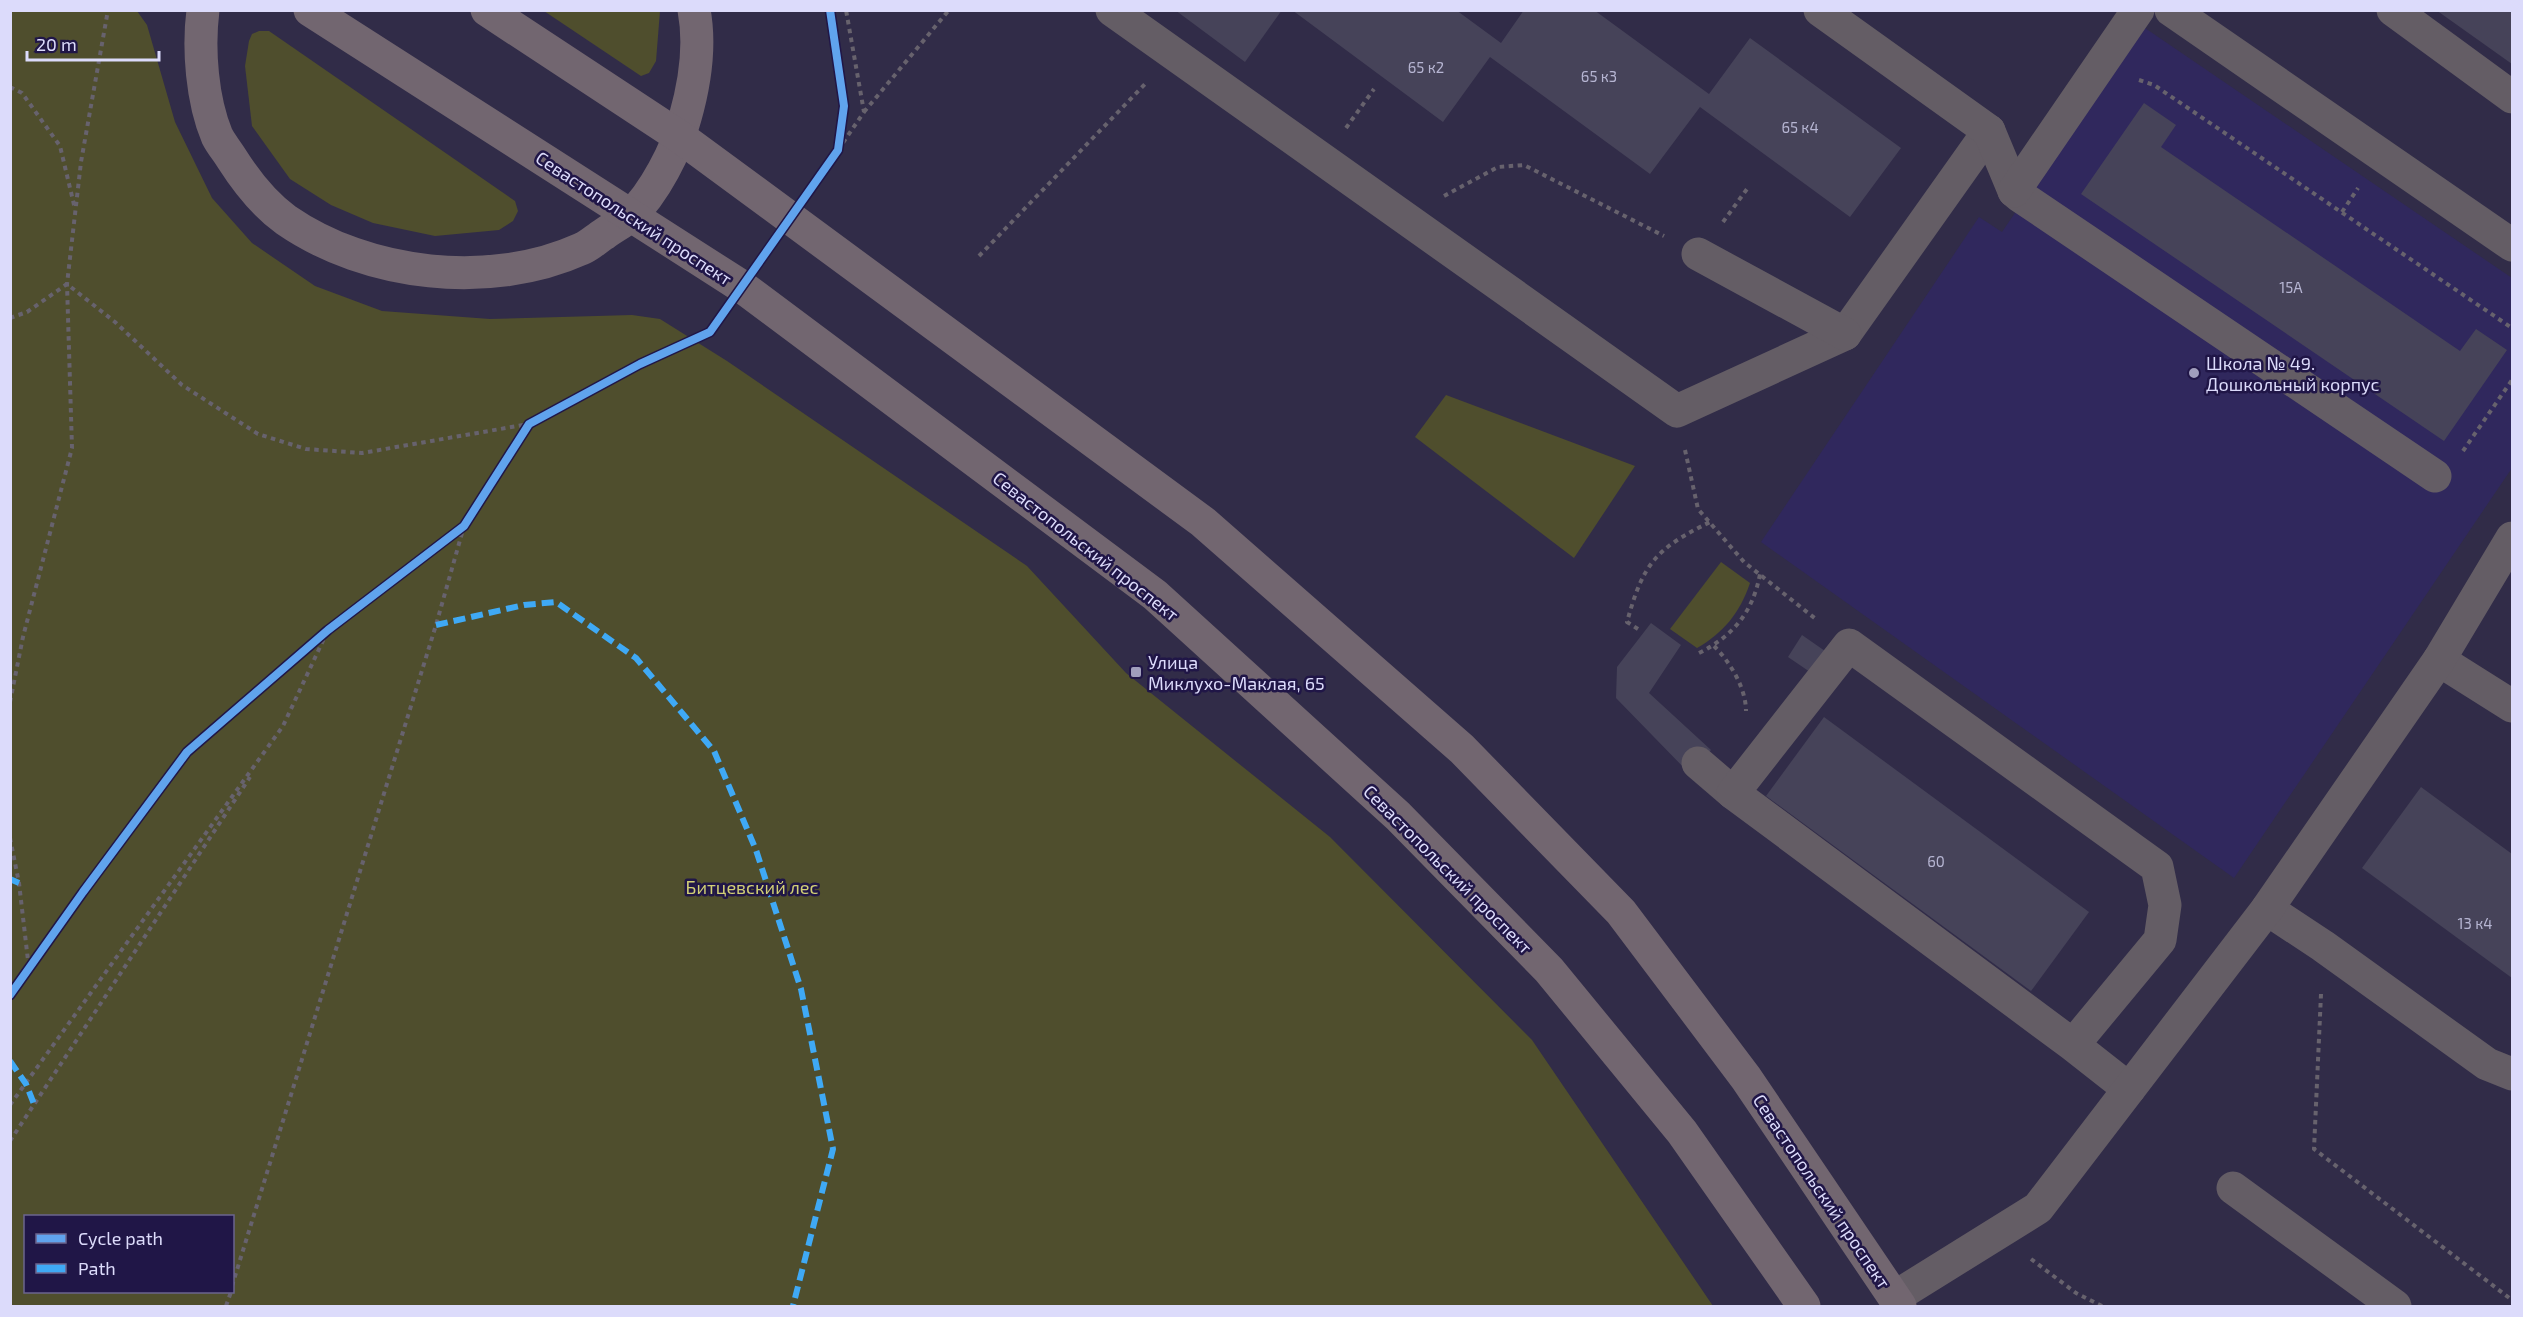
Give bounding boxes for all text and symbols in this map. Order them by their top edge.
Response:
scale bar [27,24,159,62]
text: 20 m [36,33,77,55]
house number: 65 к2 [1408,58,1444,76]
house number: 65 к3 [1581,67,1617,85]
house number: 65 к4 [1781,118,1819,136]
street label: Севастопольский проспект [532,146,736,290]
house number: 15А [2279,278,2303,296]
place label: Школа № 49. Дошкольный корпус [2206,352,2380,395]
marker: Школа № 49. Дошкольный корпус [2187,366,2201,380]
street label: Севастопольский проспект [989,467,1183,625]
place label: Улица Миклухо-Маклая, 65 [1148,651,1325,694]
marker: Улица Миклухо-Маклая, 65 [1129,665,1143,679]
street label: Севастопольский проспект [1359,780,1537,958]
house number: 60 [1927,852,1945,870]
park label: Битцевский лес [686,876,819,898]
house number: 13 к4 [2458,914,2492,932]
street label: Севастопольский проспект [1749,1090,1895,1292]
legend [24,1215,234,1293]
text: Cycle path [78,1227,163,1249]
text: Path [78,1257,116,1279]

